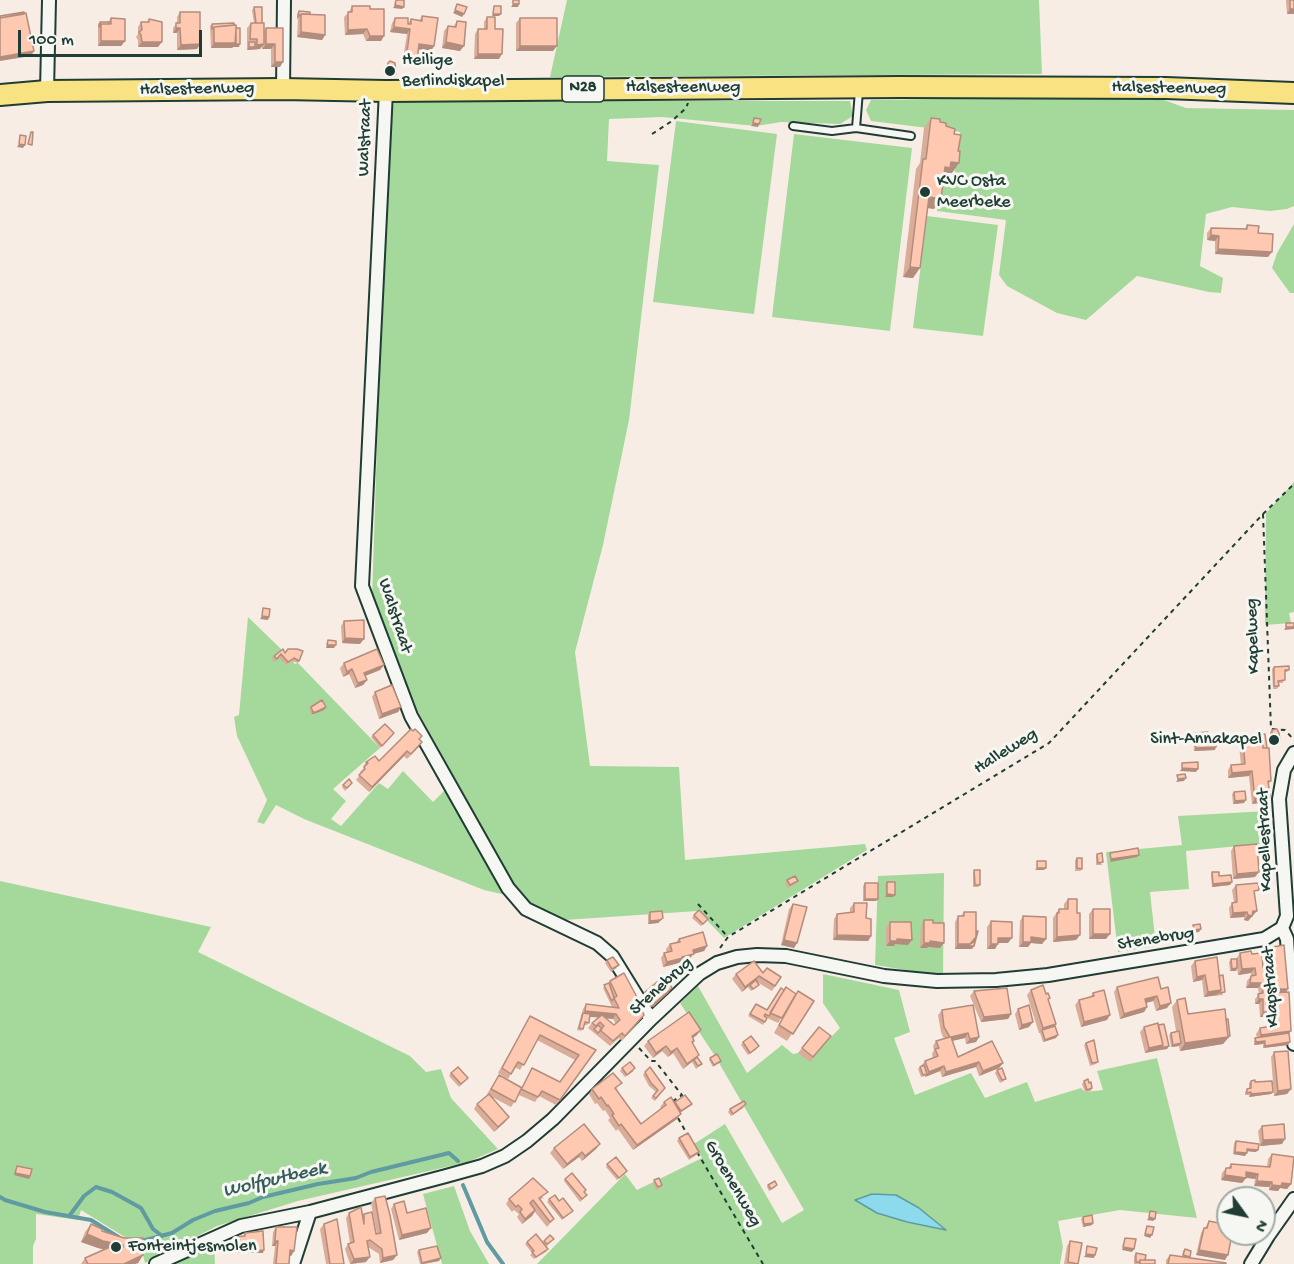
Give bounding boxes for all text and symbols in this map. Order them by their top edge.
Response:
scale bar [21,18,206,56]
text: 100 m [29,30,74,51]
place label: Heilige Berlindiskapel [402,50,504,92]
marker: Heilige Berlindiskapel [383,64,397,78]
road number: N28 [562,76,604,102]
street label: Halsesteenweg [626,77,740,99]
street label: Halsesteenweg [1111,77,1227,101]
street label: Halsesteenweg [139,78,255,102]
street label: Walstraat [354,99,378,177]
place label: KVC Osta Meerbeke [937,171,1011,213]
marker: KVC Osta Meerbeke [918,185,932,199]
street label: Walstraat [372,576,416,656]
street label: Kapelweg [1242,598,1266,674]
street label: Halleweg [970,724,1042,780]
place label: Sint-Annakapel [1150,729,1262,751]
marker: Sint-Annakapel [1267,733,1281,747]
street label: Kapellestraat [1253,788,1279,892]
street label: Stenebrug [1116,923,1196,957]
street label: Klapstraat [1258,946,1286,1028]
street label: Stenebrug [626,953,698,1021]
street label: Groenenweg [699,1137,765,1231]
water label: Wolfputbeek [221,1157,329,1205]
north arrow [1216,1186,1276,1246]
text: N [1249,1215,1271,1235]
place label: Fonteintjesmolen [128,1236,257,1258]
marker: Fonteintjesmolen [109,1240,123,1254]

